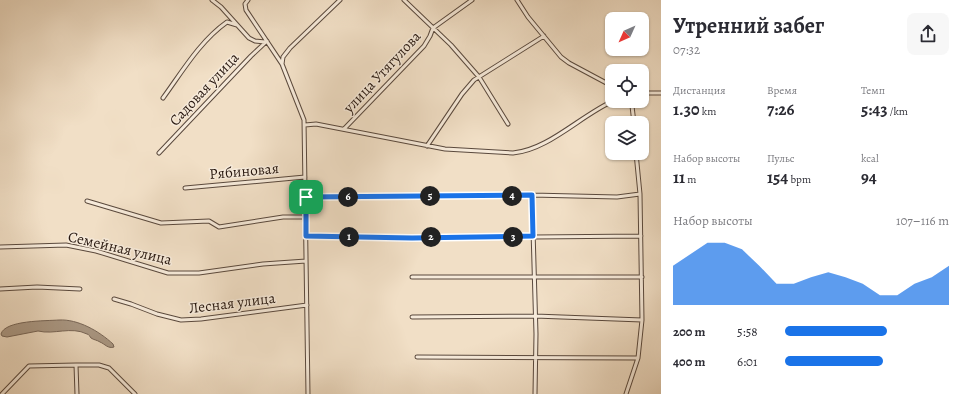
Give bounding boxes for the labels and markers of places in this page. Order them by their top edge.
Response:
pin [289,180,323,214]
pin: 5 [420,186,440,206]
pin: 4 [502,186,522,206]
pin: 6 [338,187,358,207]
pin: 1 [339,227,359,247]
pin: 2 [421,227,441,247]
pin: 3 [503,227,523,247]

